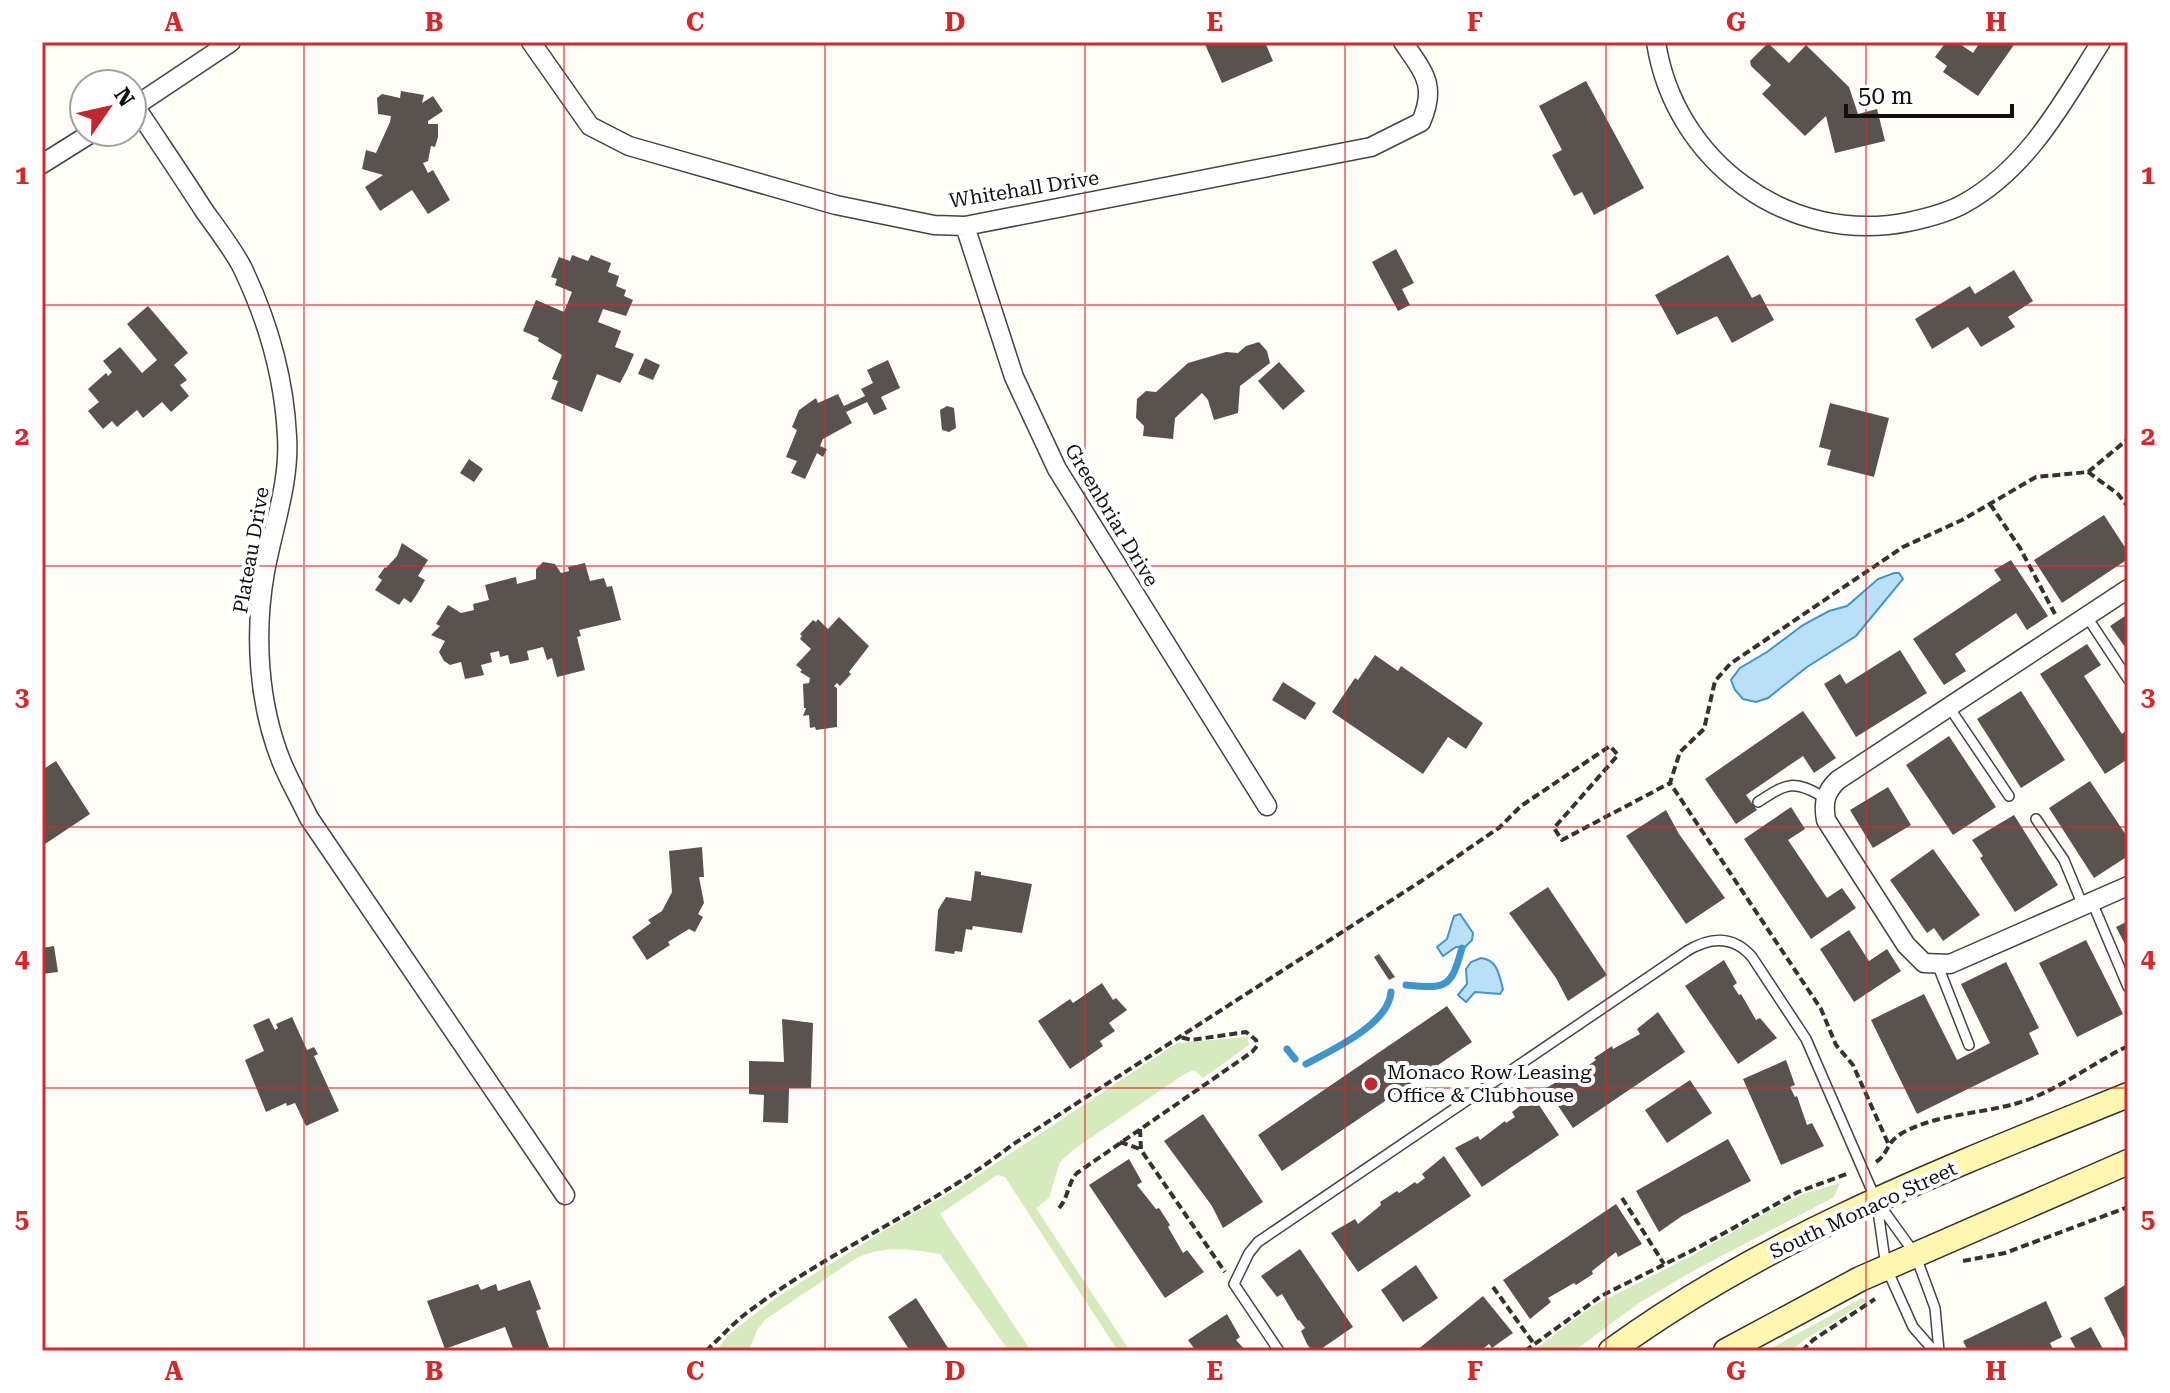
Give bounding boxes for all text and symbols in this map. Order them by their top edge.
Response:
text: A [165,7,184,37]
text: B [425,7,443,37]
text: C [686,7,704,37]
text: D [945,7,965,37]
text: E [1207,7,1223,37]
text: F [1467,7,1483,37]
text: G [1726,7,1746,37]
text: H [1985,7,2007,37]
north arrow [68,68,148,148]
scale bar [1846,68,2012,118]
text: 50 m [1858,82,1913,110]
text: N [109,83,139,111]
text: 1 [15,160,29,190]
text: 1 [2141,160,2155,190]
street label: Whitehall Drive [947,165,1101,213]
text: 2 [15,421,29,451]
text: 2 [2141,421,2155,451]
street label: Greenbriar Drive [1060,439,1164,591]
street label: Plateau Drive [228,485,274,615]
text: 3 [15,682,29,712]
text: 3 [2141,682,2155,712]
text: 4 [15,943,30,973]
text: 4 [2141,943,2156,973]
place label: Monaco Row Leasing Office & Clubhouse [1387,1060,1592,1107]
marker: Monaco Row Leasing Office & Clubhouse [1362,1075,1380,1093]
street label: South Monaco Street [1766,1156,1961,1264]
text: 5 [15,1204,29,1234]
text: 5 [2141,1204,2155,1234]
text: A [165,1356,184,1386]
text: B [425,1356,443,1386]
text: C [686,1356,704,1386]
text: D [945,1356,965,1386]
text: E [1207,1356,1223,1386]
text: F [1467,1356,1483,1386]
text: G [1726,1356,1746,1386]
text: H [1985,1356,2007,1386]

